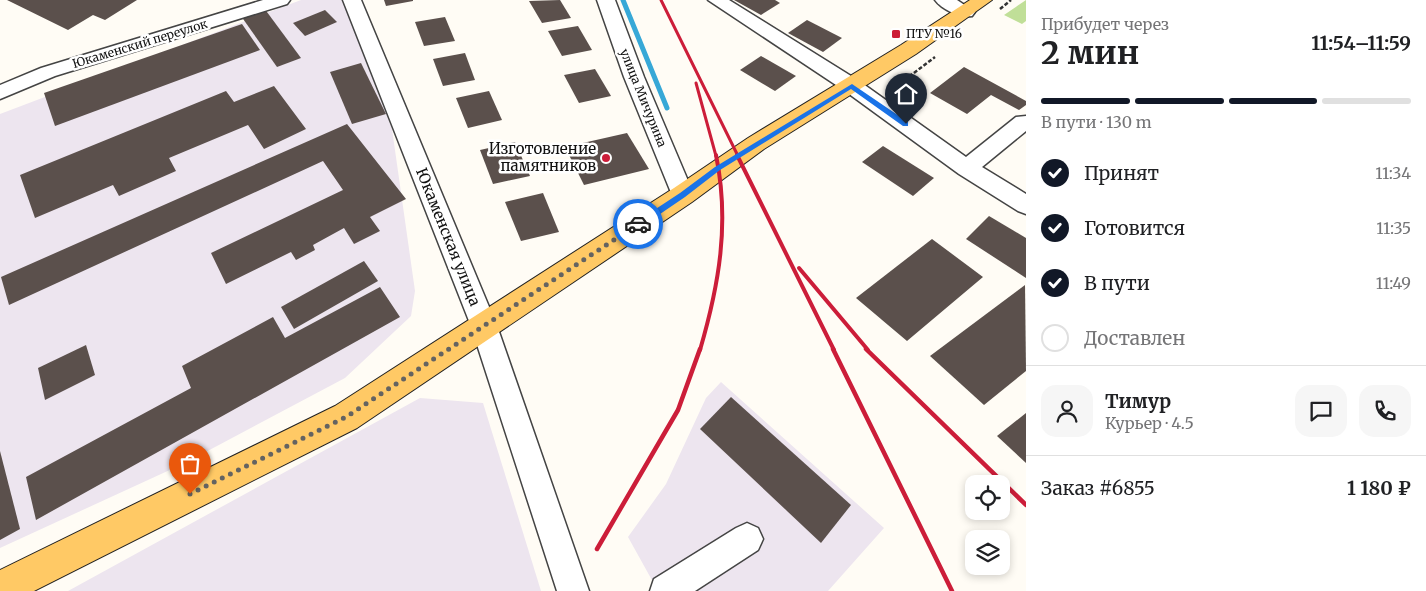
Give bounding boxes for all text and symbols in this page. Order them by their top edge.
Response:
text: Прибудет через [1041,14,1169,34]
street label: Юкаменский переулок [71,16,210,71]
place label: ПТУ №16 [906,26,962,41]
marker: ПТУ №16 [890,28,902,40]
text: 11:54–11:59 [1311,31,1411,55]
text: 2 мин [1041,33,1139,73]
street label: улица Мичурина [617,46,670,150]
pin [885,73,927,124]
icon: home [892,80,920,108]
text: В пути · 130 m [1041,112,1152,132]
place label: Изготовление памятников [489,139,596,175]
marker: Изготовление памятников [600,152,612,164]
icon: check [1041,159,1069,187]
text: Принят [1084,161,1159,185]
text: 11:34 [1375,163,1411,183]
street label: Юкаменская улица [412,165,485,309]
courier [613,199,663,249]
icon: car [624,210,652,238]
icon: check [1041,214,1069,242]
text: Готовится [1084,216,1185,240]
text: 11:35 [1376,218,1411,238]
icon: check [1041,269,1069,297]
text: В пути [1084,271,1150,295]
text: 11:49 [1376,273,1411,293]
text: Доставлен [1084,326,1185,350]
button: person [1041,385,1093,437]
button: chat [1295,385,1347,437]
button: phone [1359,385,1411,437]
text: Тимур [1105,389,1171,413]
text: Курьер · 4.5 [1105,413,1194,433]
pin [169,443,211,494]
icon: bag [176,450,204,478]
map controls [965,475,1010,575]
button: locate [965,475,1010,520]
text: Заказ #6855 [1041,476,1155,500]
text: 1 180 ₽ [1347,476,1411,500]
button: layers [965,530,1010,575]

